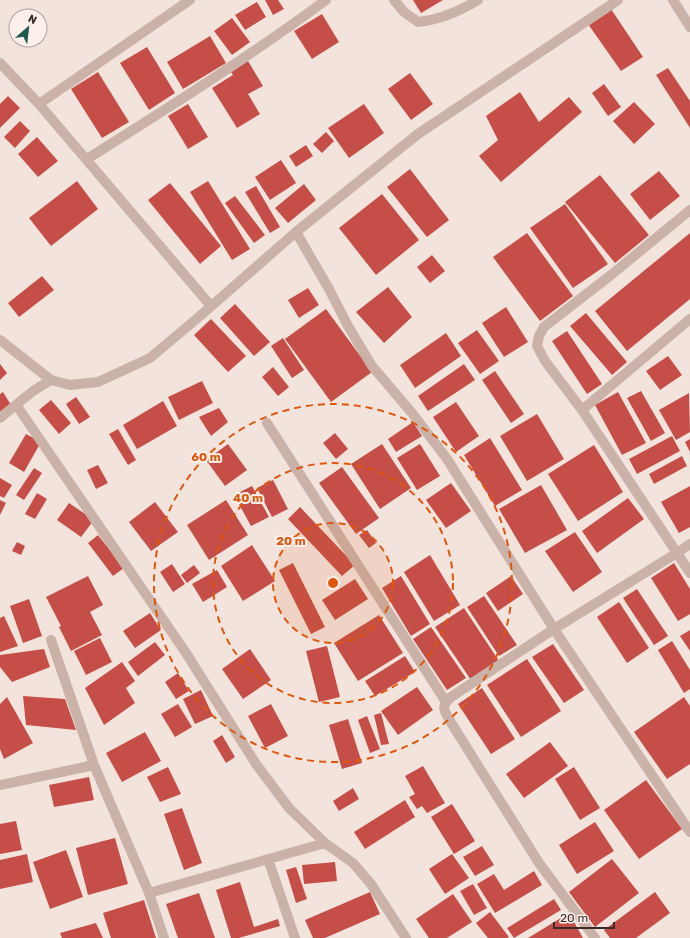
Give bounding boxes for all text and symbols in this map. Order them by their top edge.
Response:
north arrow [8,8,48,48]
text: N [26,12,39,27]
text: 60 m [191,450,221,464]
text: 40 m [233,491,263,505]
text: 20 m [276,534,306,548]
centre of rings [326,576,340,590]
scale bar [554,904,614,930]
text: 20 m [560,911,588,925]

